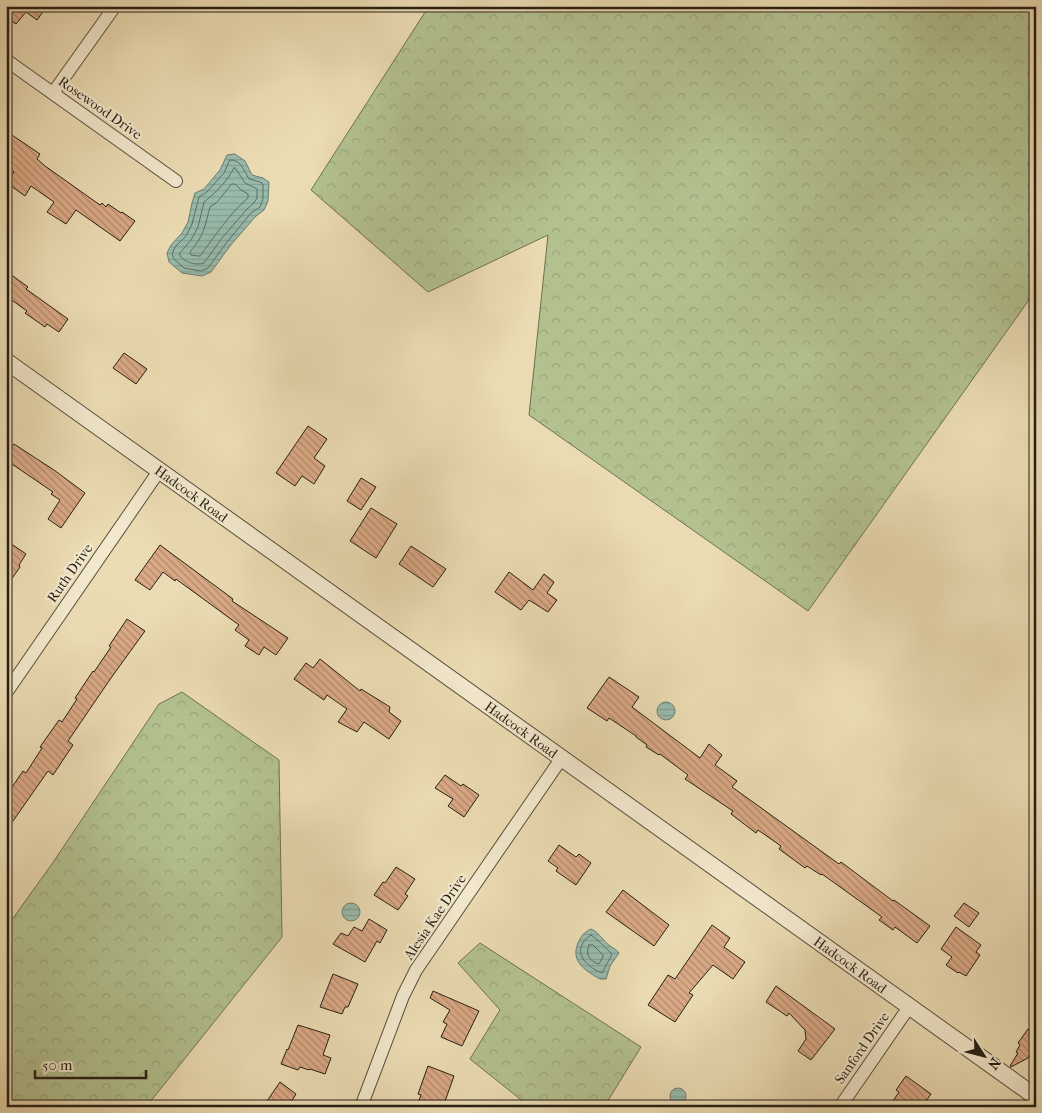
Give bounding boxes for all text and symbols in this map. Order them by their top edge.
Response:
street label: Rosewood Drive [55,73,145,143]
street label: Hadcock Road [151,462,231,526]
street label: Ruth Drive [44,540,96,606]
street label: Hadcock Road [481,698,561,762]
street label: Alesia Kae Drive [400,871,470,964]
street label: Hadcock Road [810,933,890,997]
street label: Sanford Drive [831,1009,893,1087]
north arrow [960,1030,1010,1080]
scale bar [35,1048,146,1080]
text: N [984,1054,1004,1073]
text: 50 m [42,1056,73,1074]

